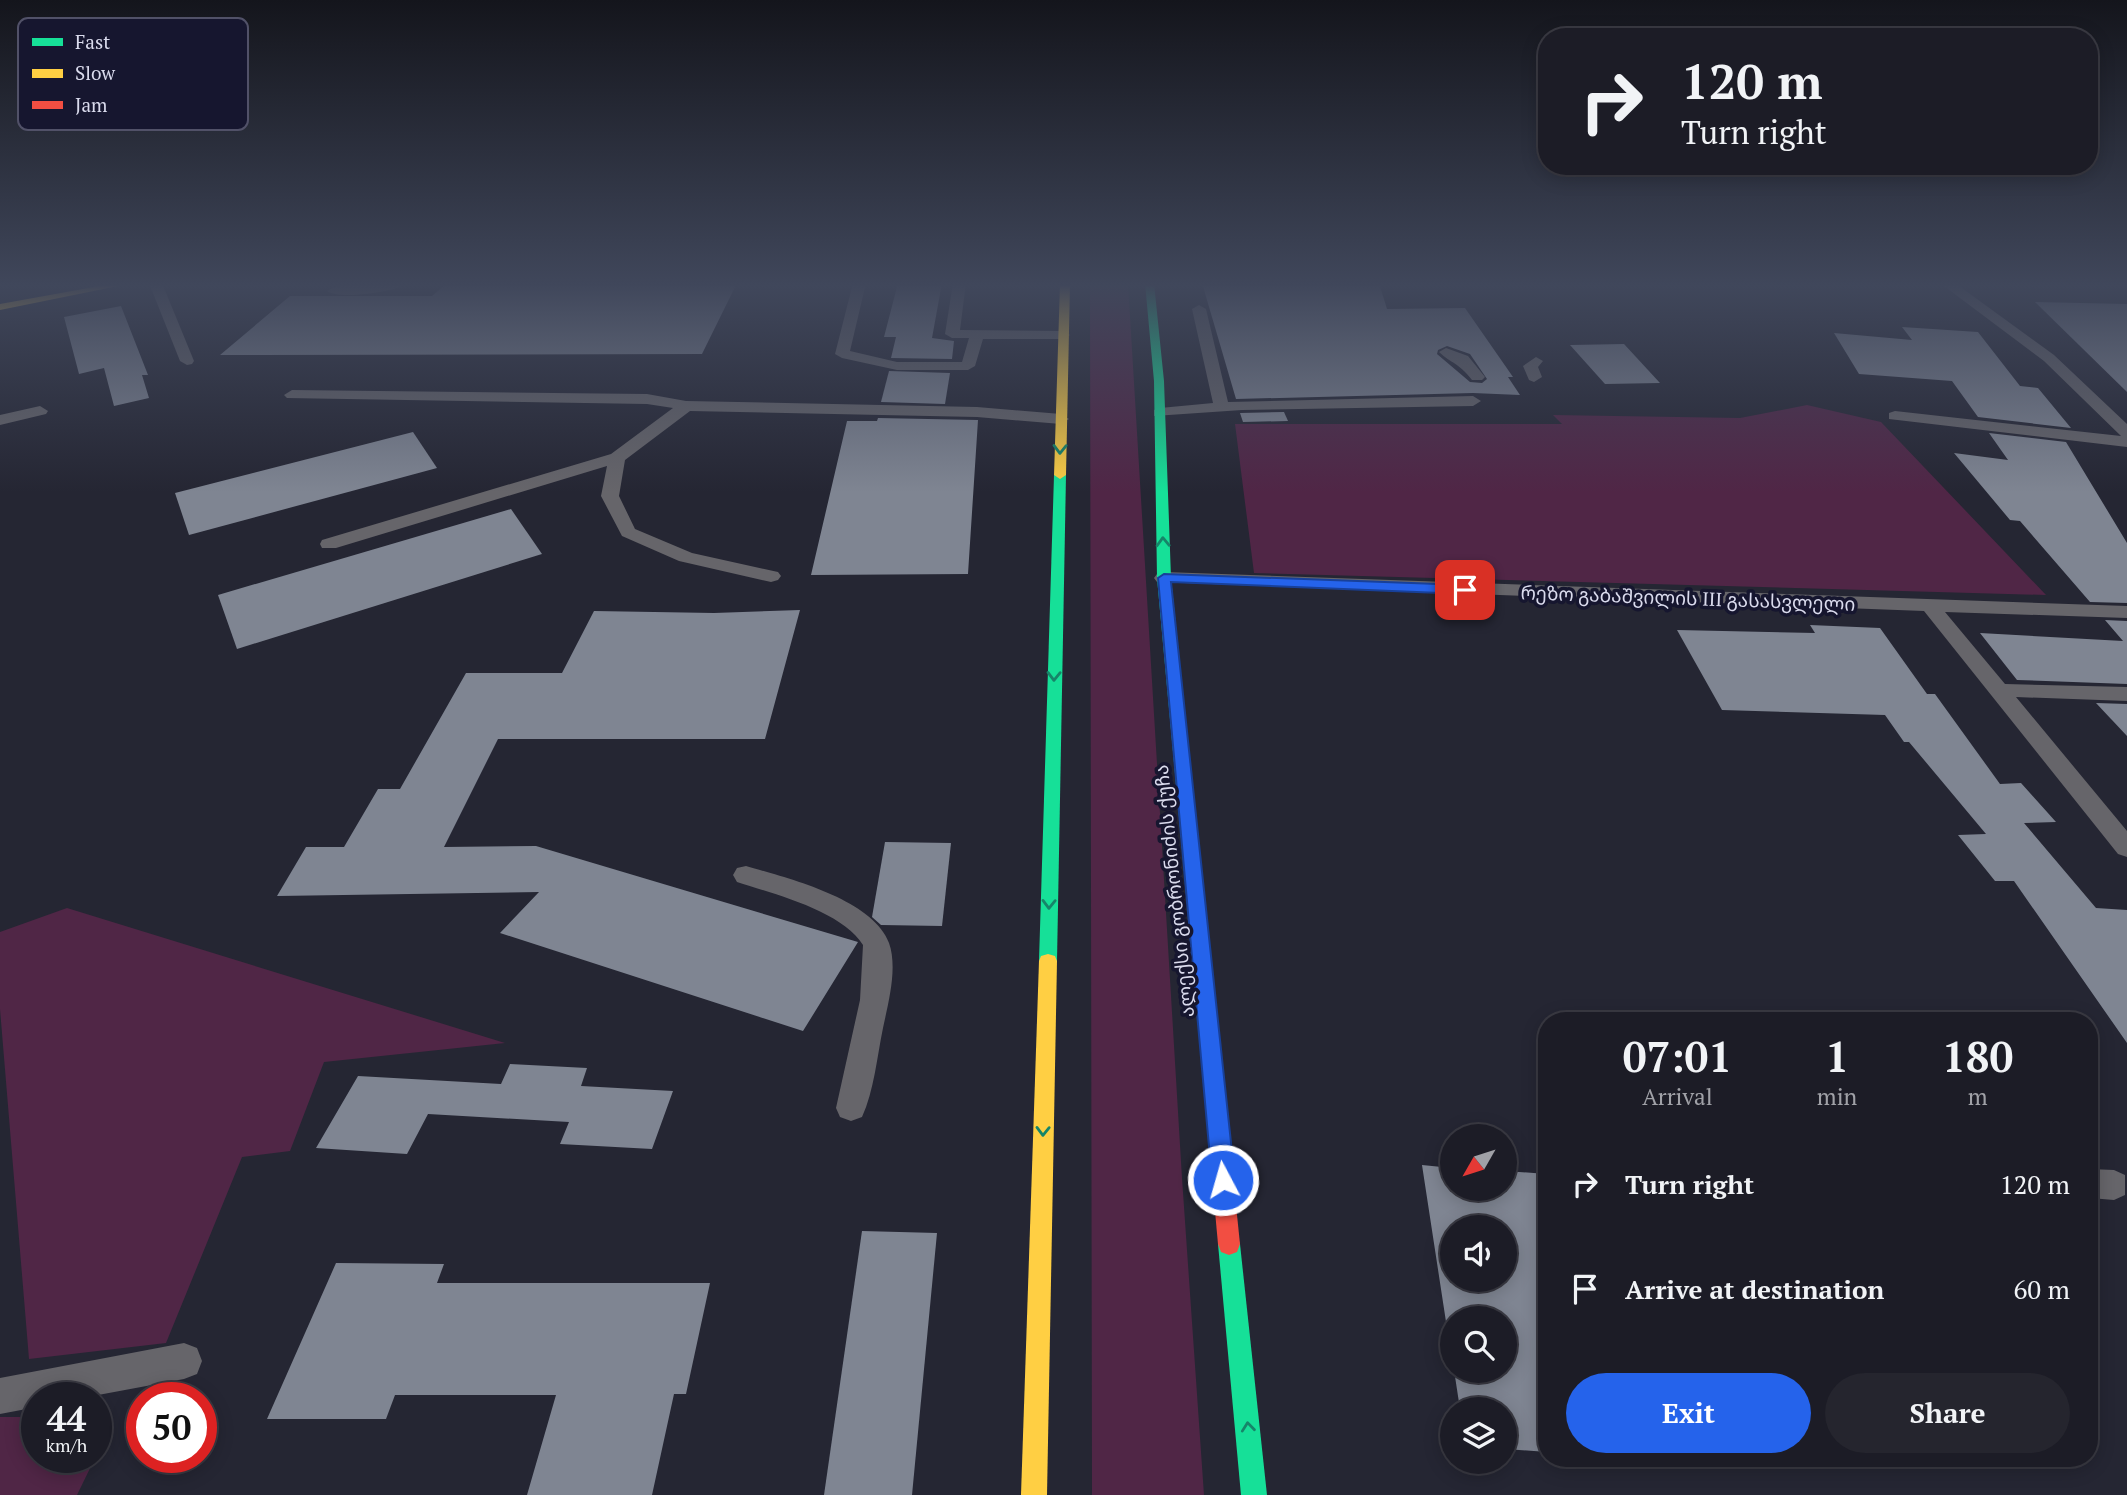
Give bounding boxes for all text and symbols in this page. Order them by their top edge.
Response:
legend [18,18,248,130]
text: Fast [75,29,110,54]
text: 120 m [1681,48,1823,113]
icon: right [1566,56,1657,147]
text: Slow [75,60,116,85]
text: Jam [75,92,108,117]
text: Turn right [1681,111,1827,153]
one-way arrow [1053,443,1068,454]
one-way arrow [1156,536,1171,547]
pin [1435,560,1495,620]
icon: arrive [1446,571,1484,609]
street label: რეზო გაბაშვილის III გასასვლელი [1520,579,1856,617]
one-way arrow [1047,671,1062,682]
street label: ალექსი გობრონიძის ქუჩა [1148,763,1200,1019]
one-way arrow [1041,899,1057,909]
text: 07:01 [1623,1028,1732,1084]
text: 1 [1825,1028,1849,1084]
text: 180 [1942,1028,2013,1084]
text: Arrival [1642,1081,1713,1112]
text: min [1817,1081,1857,1112]
text: m [1968,1081,1988,1112]
north arrow [1440,1124,1517,1200]
map controls [1440,1124,1517,1474]
one-way arrow [1036,1126,1051,1137]
position arrow [1186,1143,1260,1217]
icon: right [1566,1165,1604,1203]
text: Turn right [1625,1167,1754,1201]
text: 120 m [2000,1167,2070,1201]
button: sound [1440,1215,1517,1292]
icon: arrive [1566,1270,1604,1308]
text: Arrive at destination [1625,1272,1884,1306]
text: 60 m [2014,1272,2070,1306]
button: search [1440,1306,1517,1383]
button: Exit [1566,1373,1811,1453]
button: Share [1825,1373,2070,1453]
speed limit sign: 50 [126,1382,217,1473]
text: 44 [47,1395,86,1441]
button: layers [1440,1397,1517,1474]
one-way arrow [1241,1421,1256,1432]
text: km/h [46,1433,87,1457]

